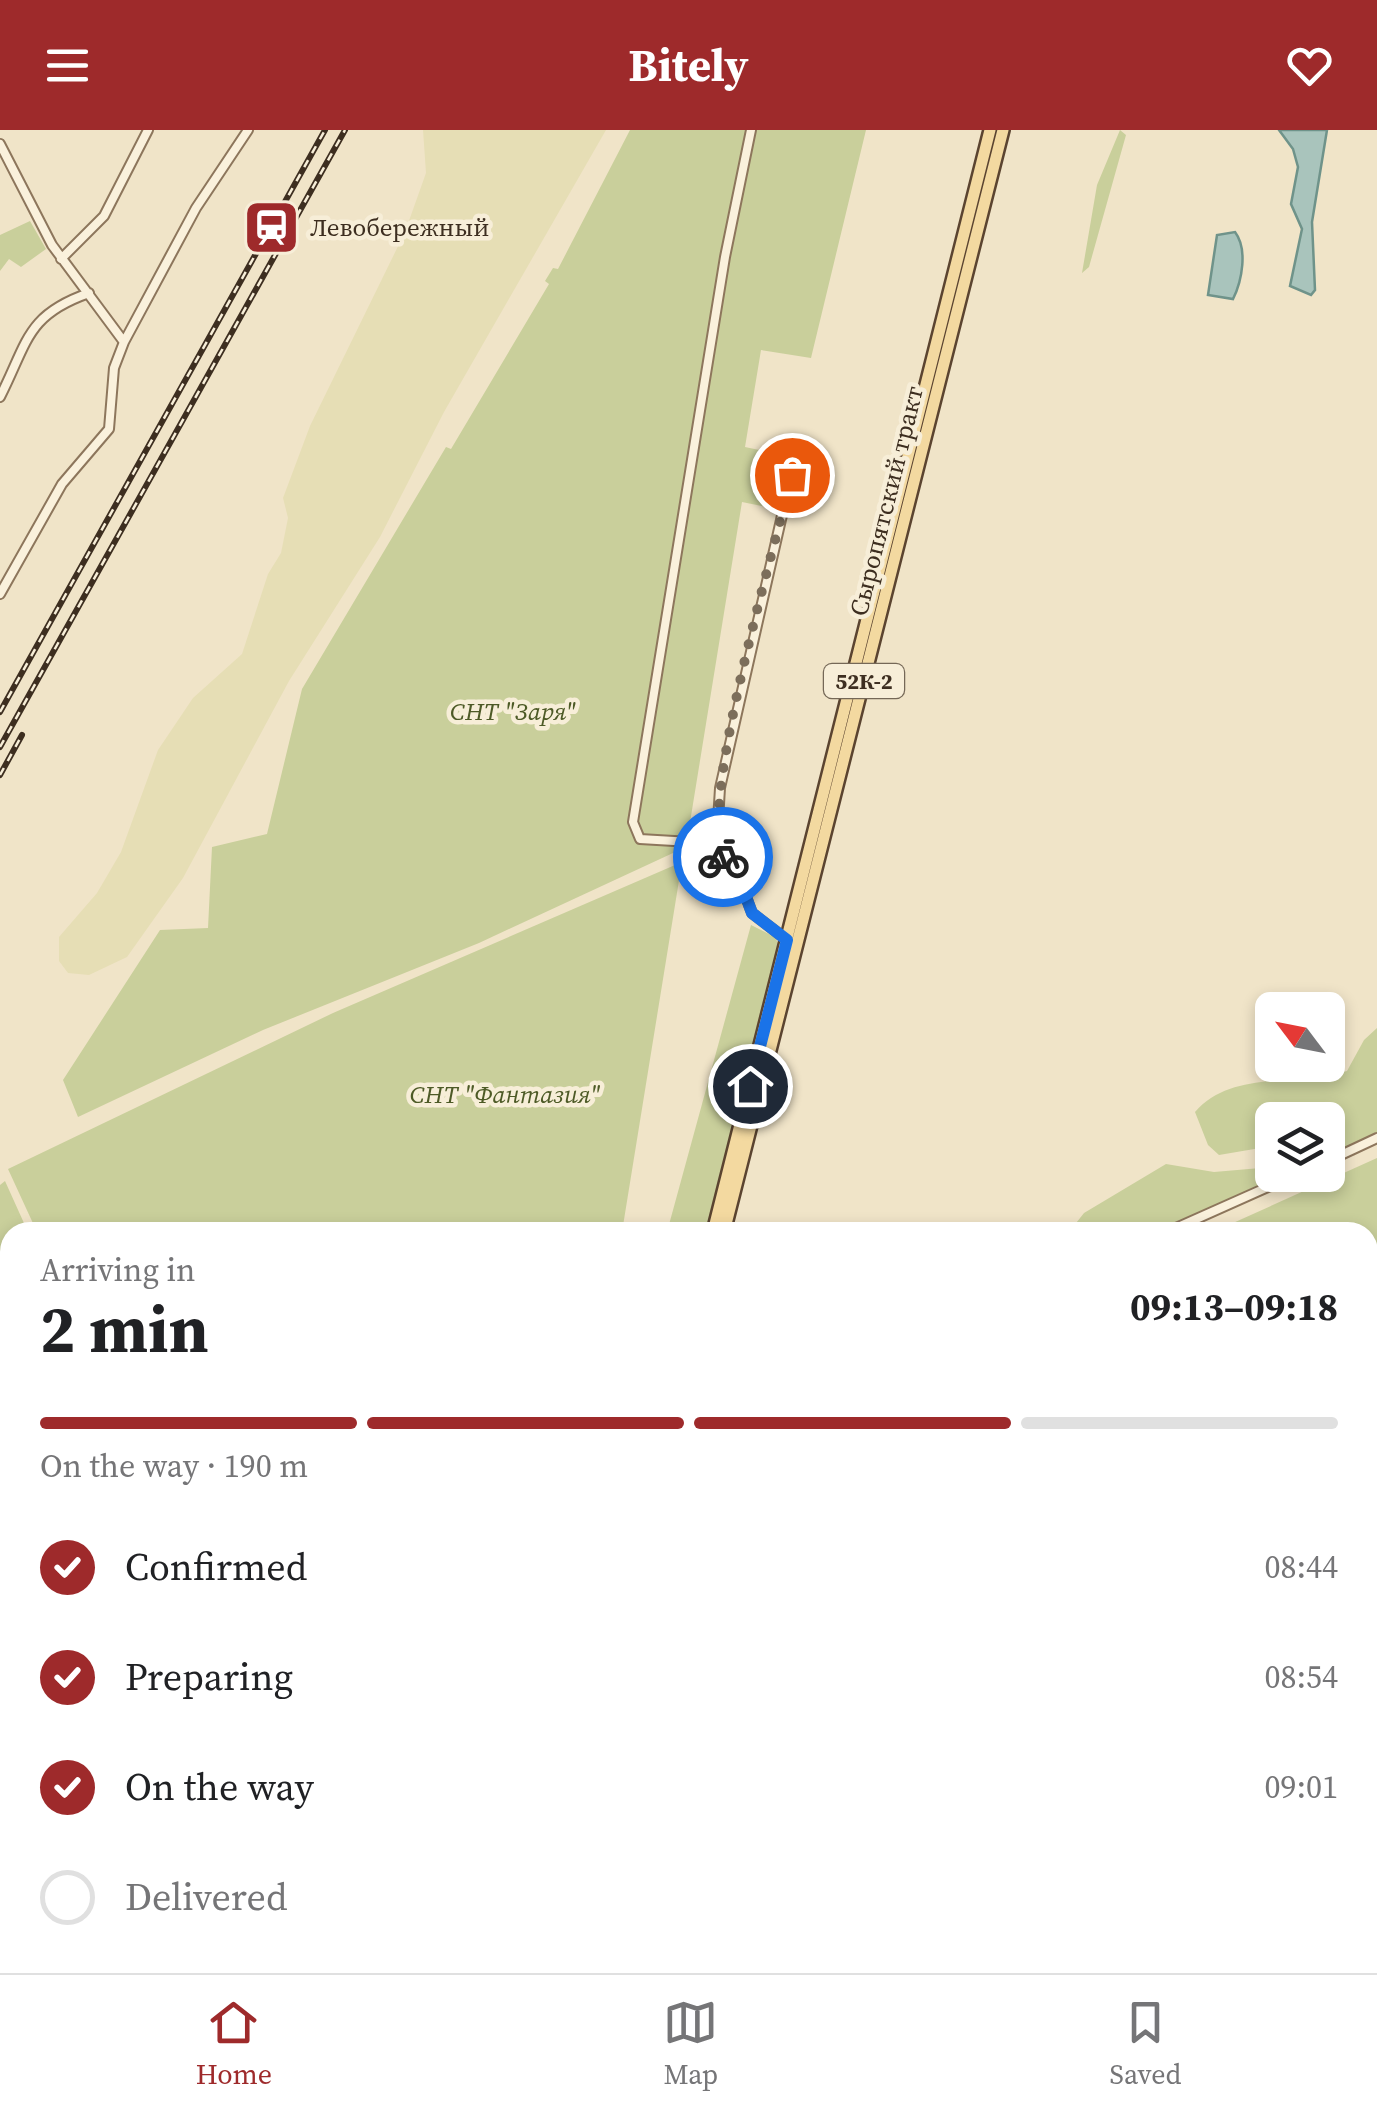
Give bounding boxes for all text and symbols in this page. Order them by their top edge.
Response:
text: Bitely [628,34,749,96]
icon: menu [40,38,95,93]
icon: heart [1282,38,1337,93]
station icon: Левобережный [241,197,301,257]
place label: Левобережный [310,210,489,244]
street label: Сыропятский тракт [841,383,931,619]
pin [750,433,835,518]
icon: bag [765,448,820,503]
road number: 52К-2 [824,664,904,698]
park label: СНТ "Заря" [450,694,576,728]
courier [673,807,773,907]
icon: bike [696,830,751,885]
north arrow [1255,992,1345,1082]
map controls [1255,992,1345,1192]
pin [708,1044,793,1129]
icon: home [723,1059,778,1114]
park label: СНТ "Фантазия" [410,1077,601,1111]
button: layers [1255,1102,1345,1192]
text: Arriving in [40,1248,195,1292]
text: 09:13–09:18 [1130,1281,1338,1333]
text: 2 min [40,1285,209,1374]
text: On the way · 190 m [40,1444,308,1488]
icon: check [40,1540,95,1595]
text: Confirmed [125,1541,307,1593]
text: 08:44 [1264,1545,1338,1589]
icon: check [40,1650,95,1705]
text: Preparing [125,1651,293,1703]
text: 08:54 [1264,1655,1338,1699]
icon: check [40,1760,95,1815]
text: On the way [125,1761,314,1813]
text: 09:01 [1264,1765,1338,1809]
text: Delivered [125,1871,288,1923]
tab: Home [196,1995,272,2093]
tab: Map [663,1995,718,2093]
tab: Saved [1110,1995,1181,2093]

